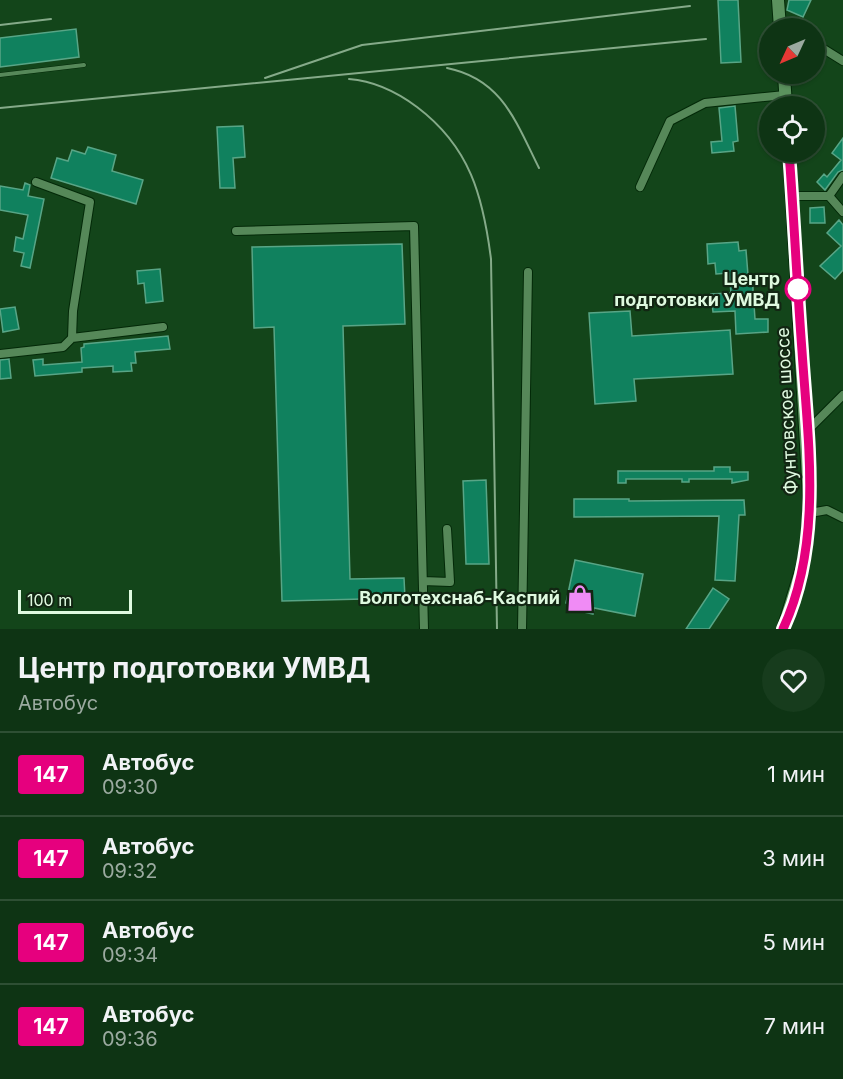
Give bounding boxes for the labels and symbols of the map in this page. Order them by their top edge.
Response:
north arrow [759,18,825,84]
place label: Центр подготовки УМВД [614,268,780,310]
marker: Центр подготовки УМВД [785,276,811,302]
street label: Фунтовское шоссе [772,327,801,495]
shop icon: Волготехснаб-Каспий [565,583,595,613]
scale bar [18,587,132,614]
place label: Волготехснаб-Каспий [359,587,560,608]

